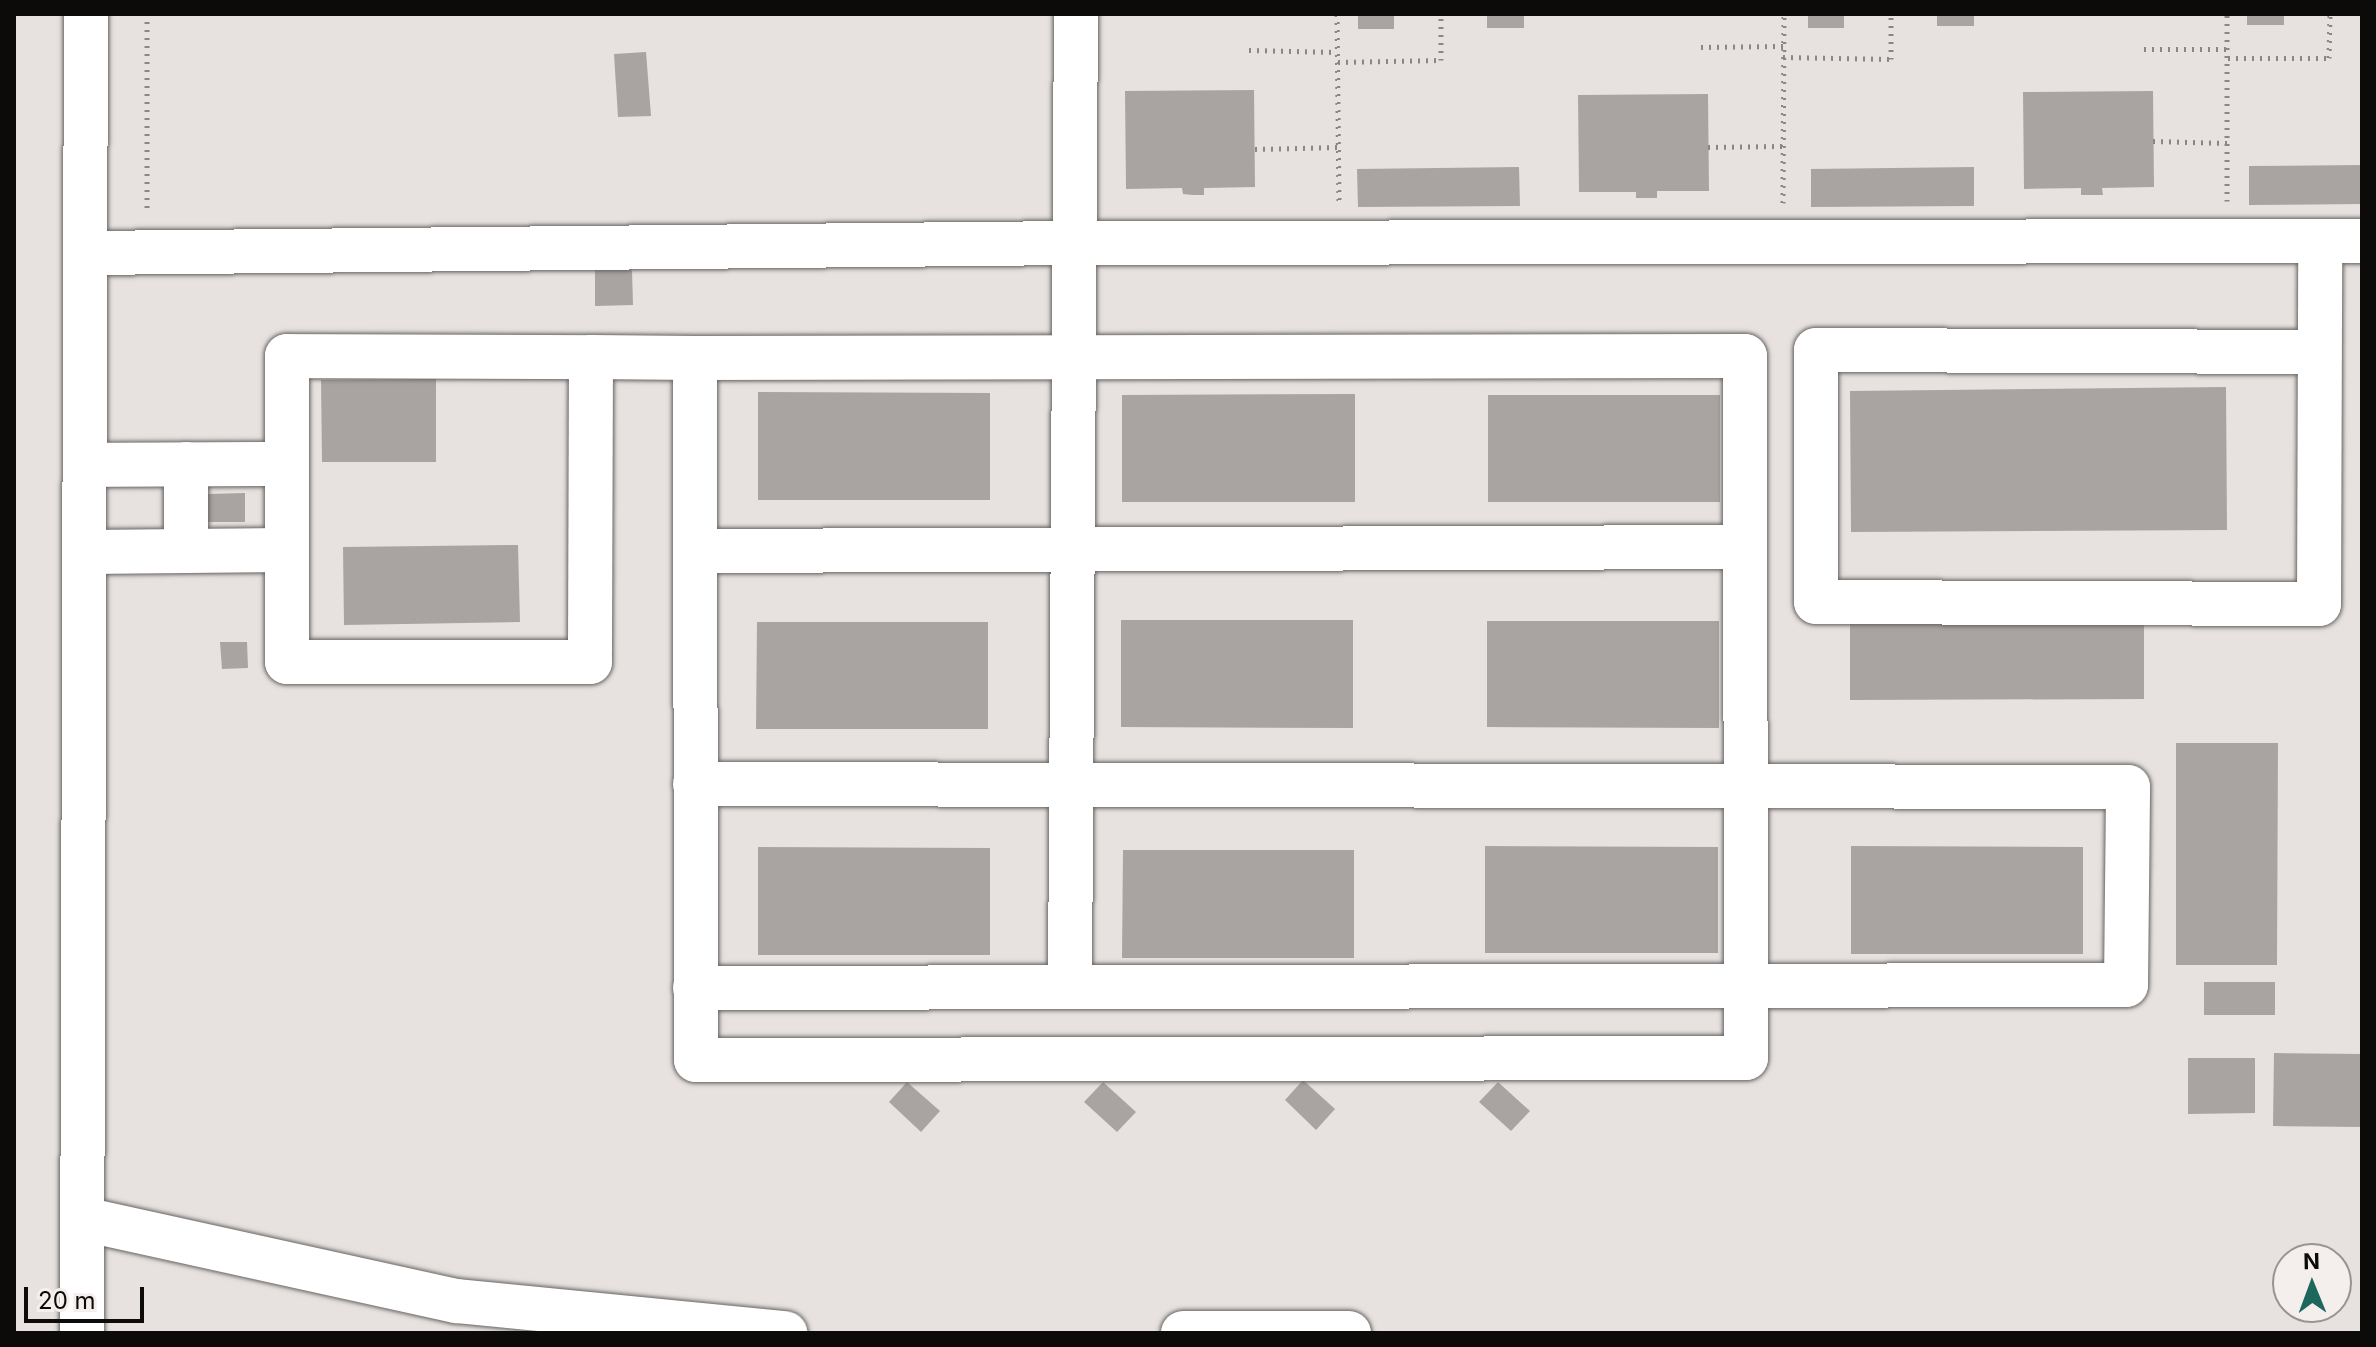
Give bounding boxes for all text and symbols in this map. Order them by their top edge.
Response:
north arrow [2272,1243,2352,1323]
text: N [2303,1248,2320,1274]
scale bar [28,1271,148,1321]
text: 20 m [38,1286,96,1315]

